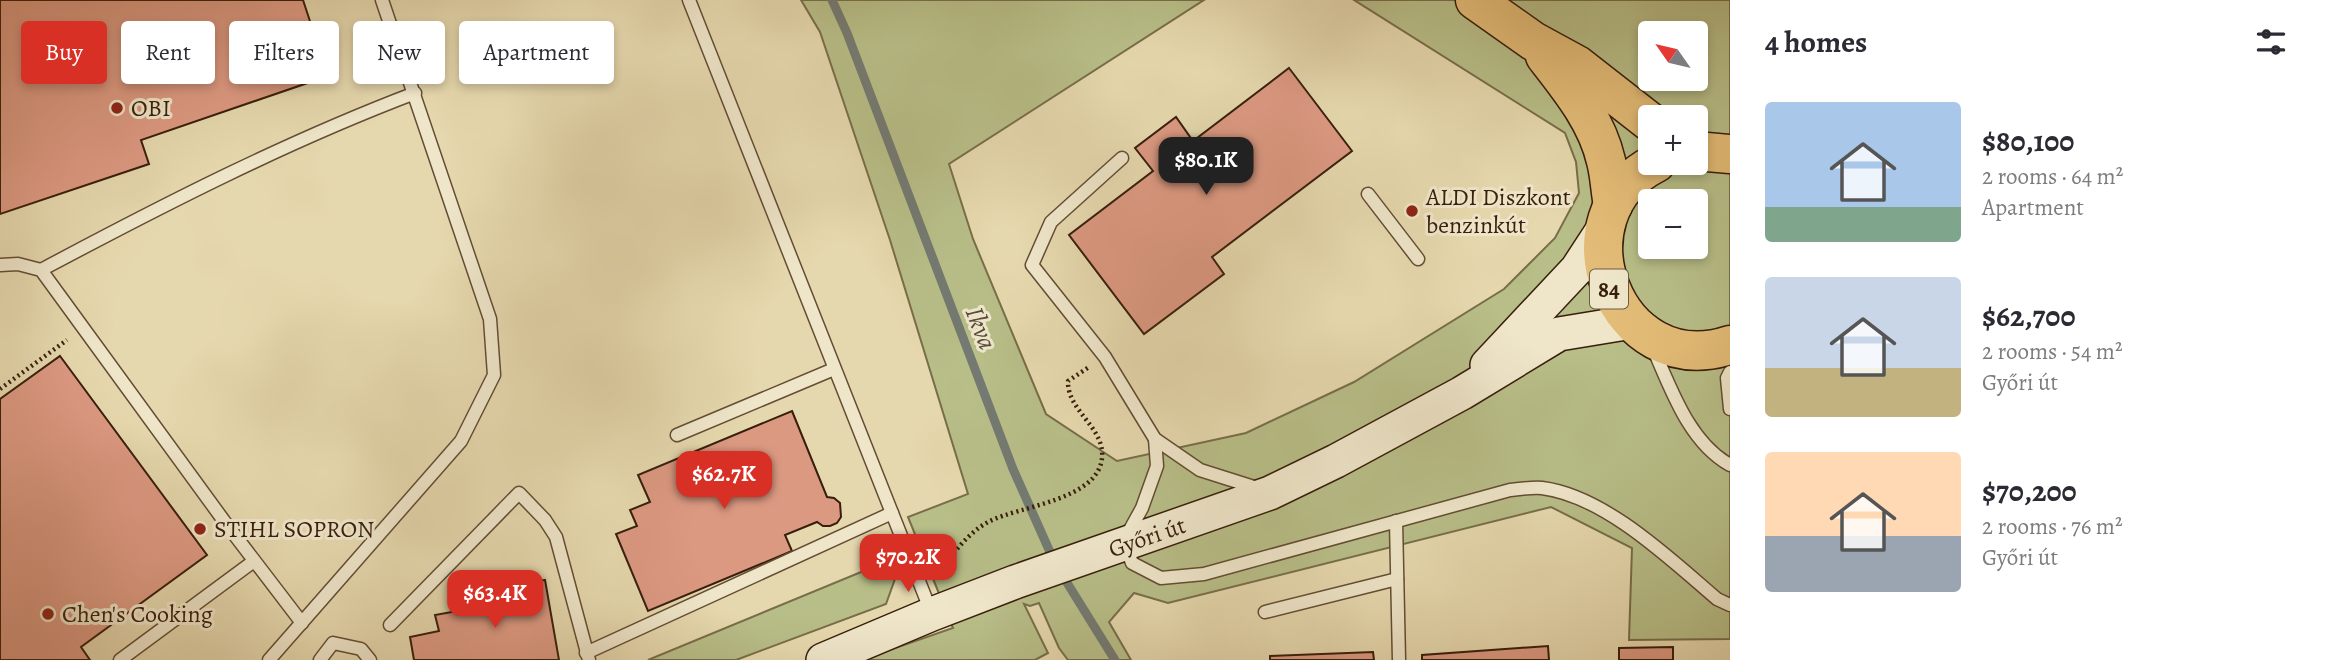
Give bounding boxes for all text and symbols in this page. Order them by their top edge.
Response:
chip: Buy [21,21,107,84]
chip: Rent [121,21,215,84]
chip: Filters [229,21,339,84]
chip: New [353,21,445,84]
chip: Apartment [459,21,614,84]
north arrow [1638,21,1708,91]
map controls [1638,21,1708,259]
text: 4 homes [1765,22,1867,62]
icon: filters [2252,23,2290,61]
place label: OBI [131,92,171,124]
marker: OBI [109,100,125,116]
button: + [1638,105,1708,175]
text: $80,100 [1982,121,2074,161]
icon: home [1821,130,1905,214]
pin: $80.1K [1149,138,1263,197]
text: $80.1K [1175,144,1238,175]
text: 2 rooms · 64 m² [1982,161,2123,192]
place label: ALDI Diszkont benzinkút [1425,181,1571,241]
button: − [1638,189,1708,259]
text: Apartment [1982,192,2084,223]
marker: ALDI Diszkont benzinkút [1404,203,1420,219]
road number: 84 [1590,270,1628,308]
text: $62,700 [1982,296,2076,336]
water label: Ikva [957,302,1005,354]
icon: home [1821,305,1905,389]
text: 2 rooms · 54 m² [1982,336,2123,367]
text: Győri út [1982,367,2058,398]
pin: $62.7K [667,452,781,511]
text: $62.7K [692,458,756,489]
text: $70,200 [1982,471,2077,511]
icon: home [1821,480,1905,564]
street label: Győri út [1104,509,1190,565]
text: 2 rooms · 76 m² [1982,511,2123,542]
place label: STIHL SOPRON [214,513,374,545]
marker: STIHL SOPRON [192,521,208,537]
pin: $70.2K [851,534,965,594]
text: $70.2K [876,541,940,572]
text: Győri út [1982,542,2058,573]
pin: $63.4K [438,570,552,630]
text: $63.4K [463,577,527,608]
place label: Chen's Cooking [62,598,213,630]
marker: Chen's Cooking [40,606,56,622]

